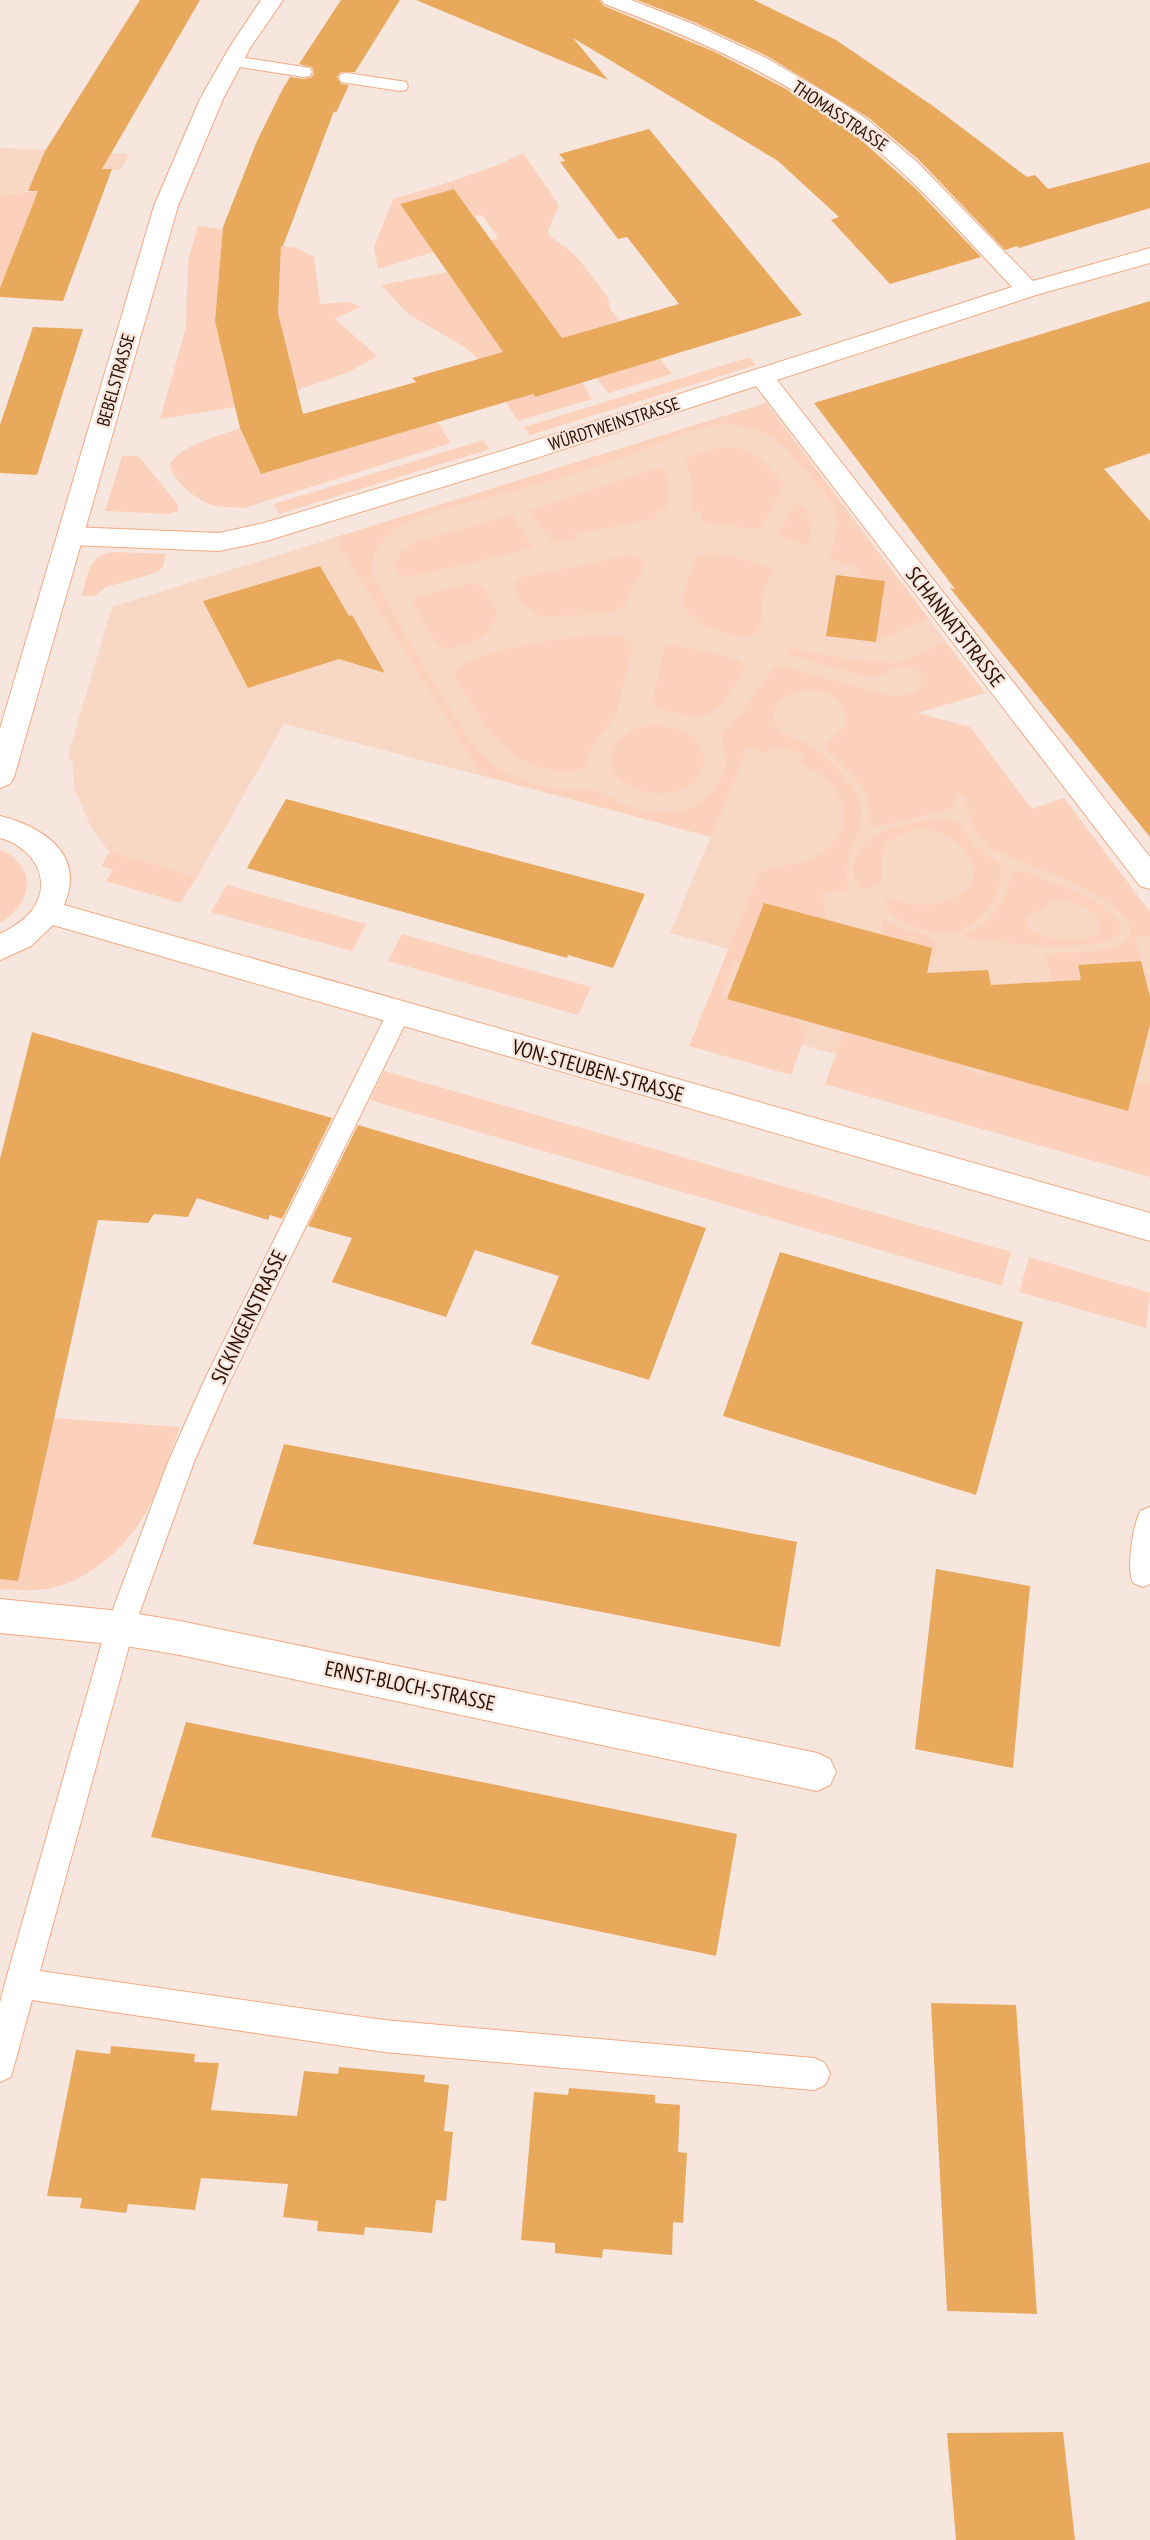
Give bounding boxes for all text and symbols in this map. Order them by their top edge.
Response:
street label: THOMASSTRASSE [788,75,893,156]
street label: BEBELSTRASSE [91,331,140,429]
street label: WÜRDTWEINSTRASSE [546,392,682,455]
street label: SCHANNATSTRASSE [900,561,1011,692]
street label: VON-STEUBEN-STRASSE [508,1033,687,1108]
street label: SICKINGENSTRASSE [205,1245,293,1388]
street label: ERNST-BLOCH-STRASSE [322,1654,498,1717]

